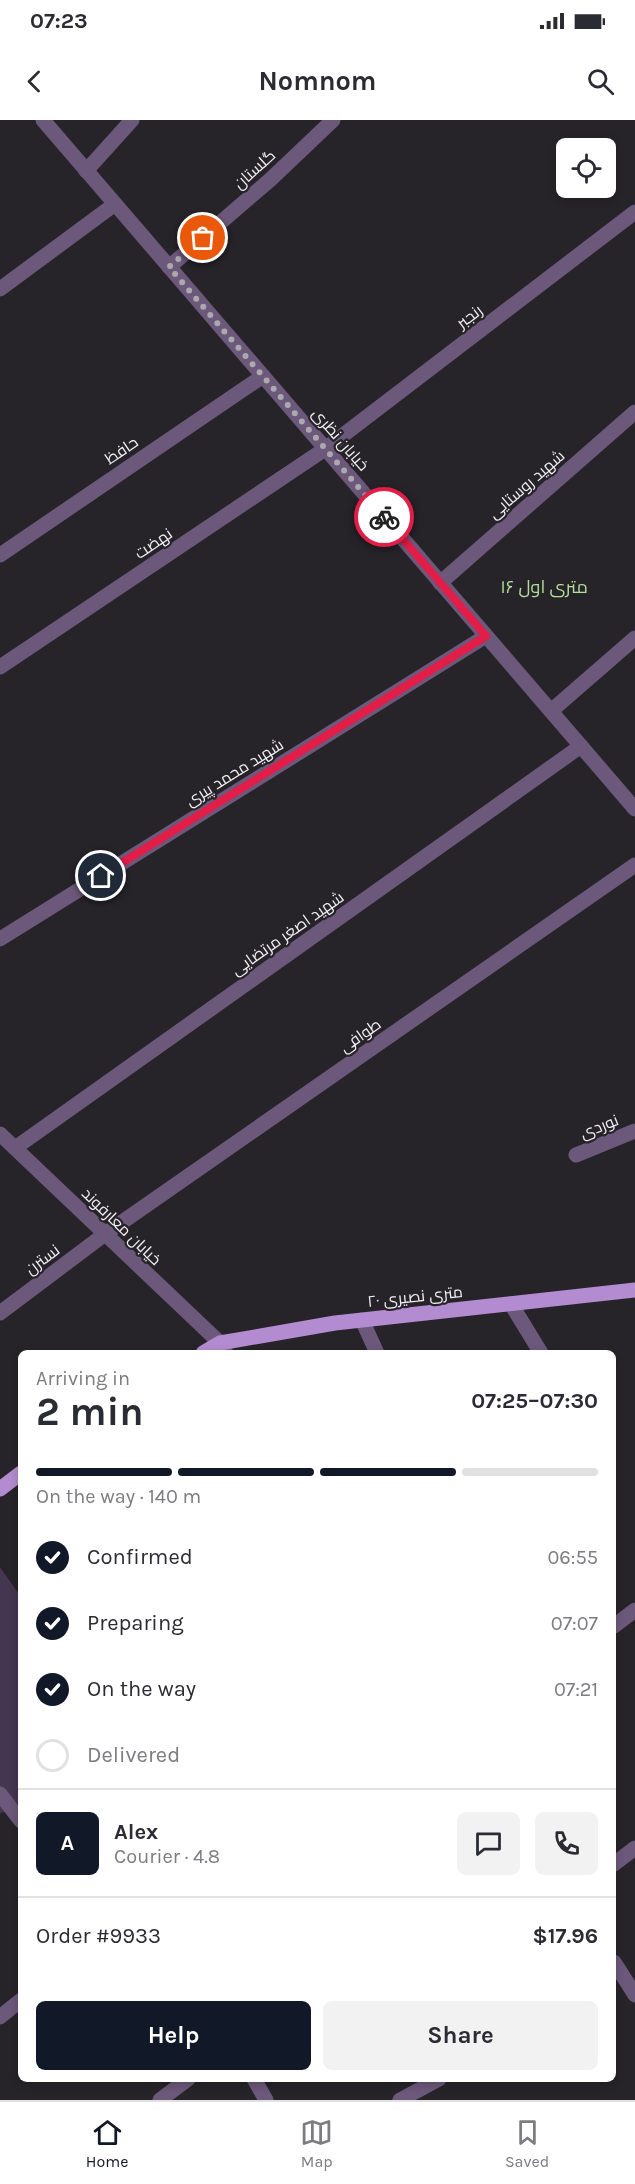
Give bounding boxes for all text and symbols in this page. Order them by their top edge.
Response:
text: 07:23 [30,8,88,34]
icon: back [18,65,51,98]
text: Nomnom [259,65,377,97]
icon: search [584,65,617,98]
map controls [556,138,616,198]
button: locate [556,138,616,198]
street label: گلستان [230,146,280,194]
pin [177,212,228,263]
icon: bag [186,221,219,254]
street label: رنجبر [452,300,486,333]
street label: خیابان نظری [307,404,373,475]
street label: حافظ [101,432,142,468]
street label: شهید روستایی [484,446,569,523]
courier [354,487,414,547]
icon: bike [368,501,401,534]
street label: نهضت [131,524,176,564]
district label: ۱۶ متری اول [500,576,588,598]
street label: شهید محمد پیری [182,735,288,812]
pin [75,850,126,901]
icon: home [84,859,117,892]
street label: شهید اصغر مرتضایی [227,887,348,980]
street label: طوافی [336,1014,385,1057]
street label: نوردی [577,1110,622,1144]
street label: خیابان معارفوند [77,1184,165,1270]
street label: نسترن [21,1240,64,1279]
street label: ۲۰ متری نصیری [366,1282,464,1312]
text: Arriving in [36,1367,130,1390]
text: 07:25–07:30 [471,1388,598,1414]
text: 2 min [36,1389,144,1435]
text: On the way · 140 m [36,1485,201,1508]
icon: check [36,1541,69,1574]
text: Confirmed [87,1544,193,1570]
text: 06:55 [547,1546,598,1569]
icon: check [36,1607,69,1640]
text: Preparing [87,1610,184,1636]
text: 07:07 [551,1612,598,1635]
icon: check [36,1673,69,1706]
text: On the way [87,1676,196,1702]
text: 07:21 [554,1678,598,1701]
text: Delivered [87,1742,180,1768]
button: chat [457,1812,520,1875]
button: phone [535,1812,598,1875]
text: Alex [114,1819,158,1845]
text: A [61,1830,74,1856]
text: Courier · 4.8 [114,1845,220,1868]
text: Order #9933 [36,1923,161,1949]
text: $17.96 [533,1923,598,1949]
button: Help [36,2001,311,2070]
button: Share [323,2001,598,2070]
tab: Home [86,2116,128,2171]
tab: Map [300,2116,333,2171]
tab: Saved [505,2116,549,2171]

